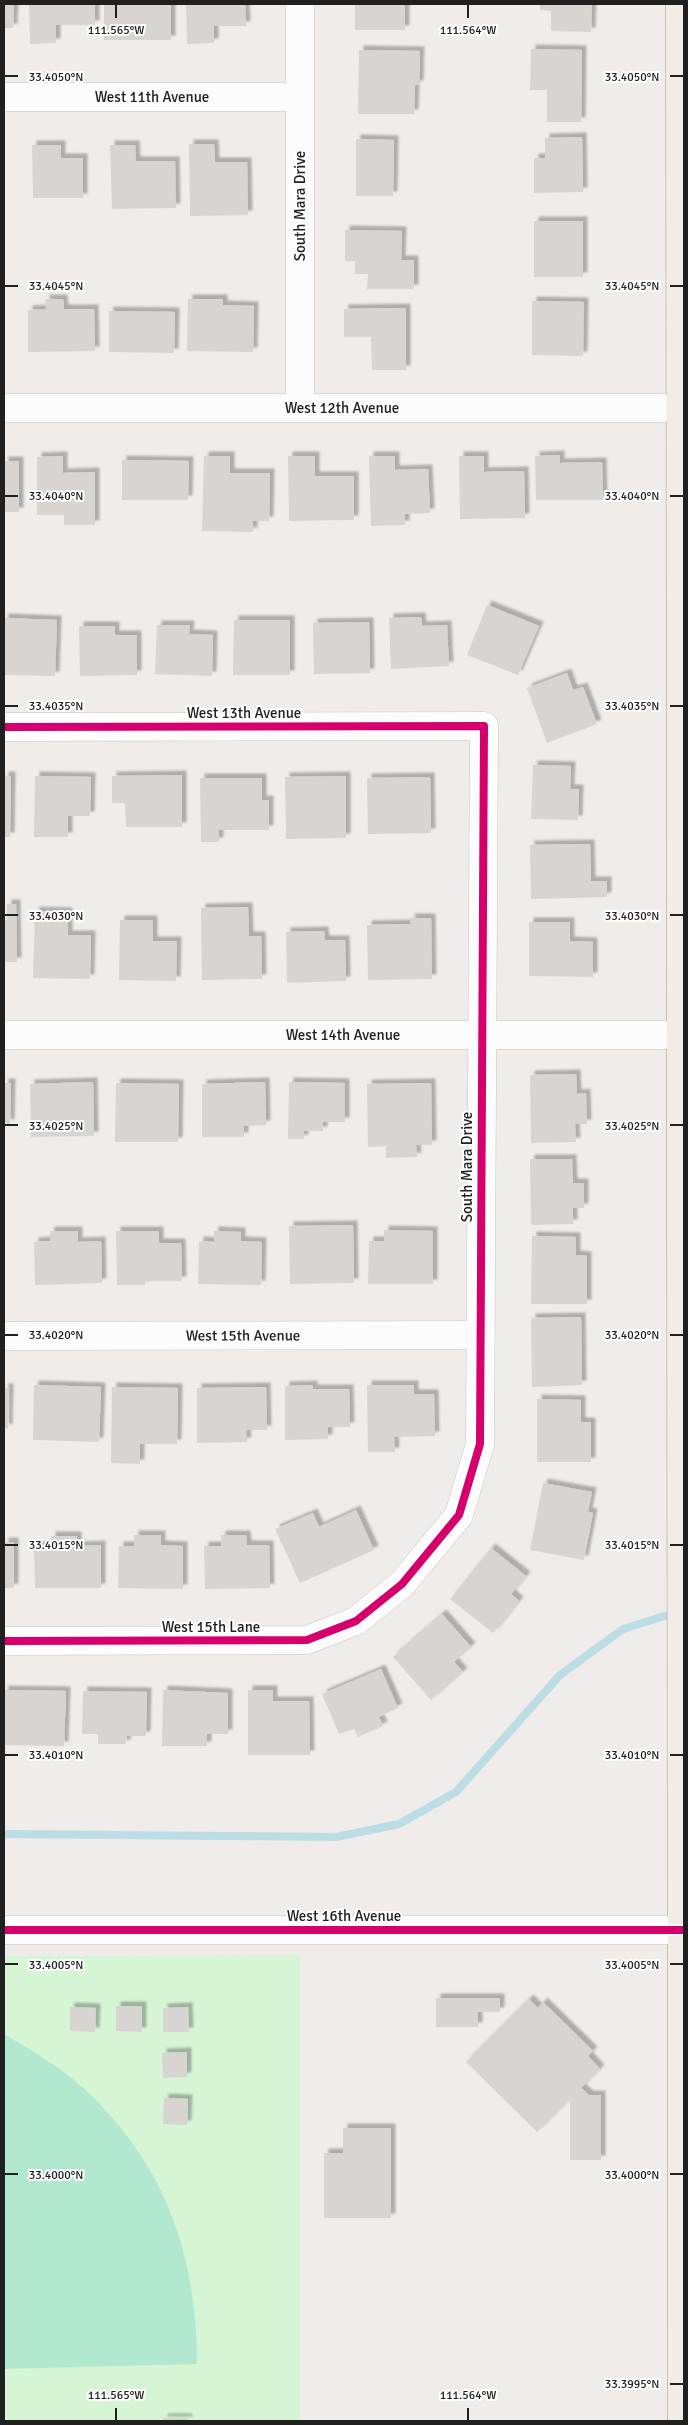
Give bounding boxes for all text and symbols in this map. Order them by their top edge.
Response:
text: 111.565°W [88,23,144,38]
text: 111.564°W [440,23,496,38]
text: 33.4050°N [29,70,83,85]
text: 33.4050°N [605,70,659,85]
street label: West 11th Avenue [95,88,209,106]
street label: South Mara Drive [291,151,309,261]
text: 33.4045°N [29,279,83,294]
text: 33.4045°N [605,279,659,294]
street label: West 12th Avenue [285,399,399,417]
text: 33.4040°N [29,489,83,504]
text: 33.4040°N [605,489,659,504]
text: 33.4035°N [29,699,83,714]
text: 33.4035°N [605,699,659,714]
street label: West 13th Avenue [187,704,301,722]
text: 33.4030°N [29,909,83,924]
text: 33.4030°N [605,909,659,924]
street label: West 14th Avenue [286,1026,400,1044]
street label: South Mara Drive [458,1112,476,1222]
text: 33.4025°N [29,1119,83,1134]
text: 33.4025°N [605,1119,659,1134]
street label: West 15th Avenue [186,1326,300,1345]
text: 33.4020°N [29,1328,83,1343]
text: 33.4020°N [605,1328,659,1343]
text: 33.4015°N [29,1538,83,1553]
text: 33.4015°N [605,1538,659,1553]
street label: West 15th Lane [162,1618,260,1636]
text: 33.4010°N [29,1748,83,1763]
text: 33.4010°N [605,1748,659,1763]
street label: West 16th Avenue [287,1907,401,1925]
text: 33.4005°N [29,1958,83,1973]
text: 33.4005°N [605,1958,659,1973]
text: 33.4000°N [29,2168,83,2183]
text: 33.4000°N [605,2168,659,2183]
text: 33.3995°N [605,2377,659,2392]
text: 111.565°W [88,2388,144,2403]
text: 111.564°W [440,2388,496,2403]

